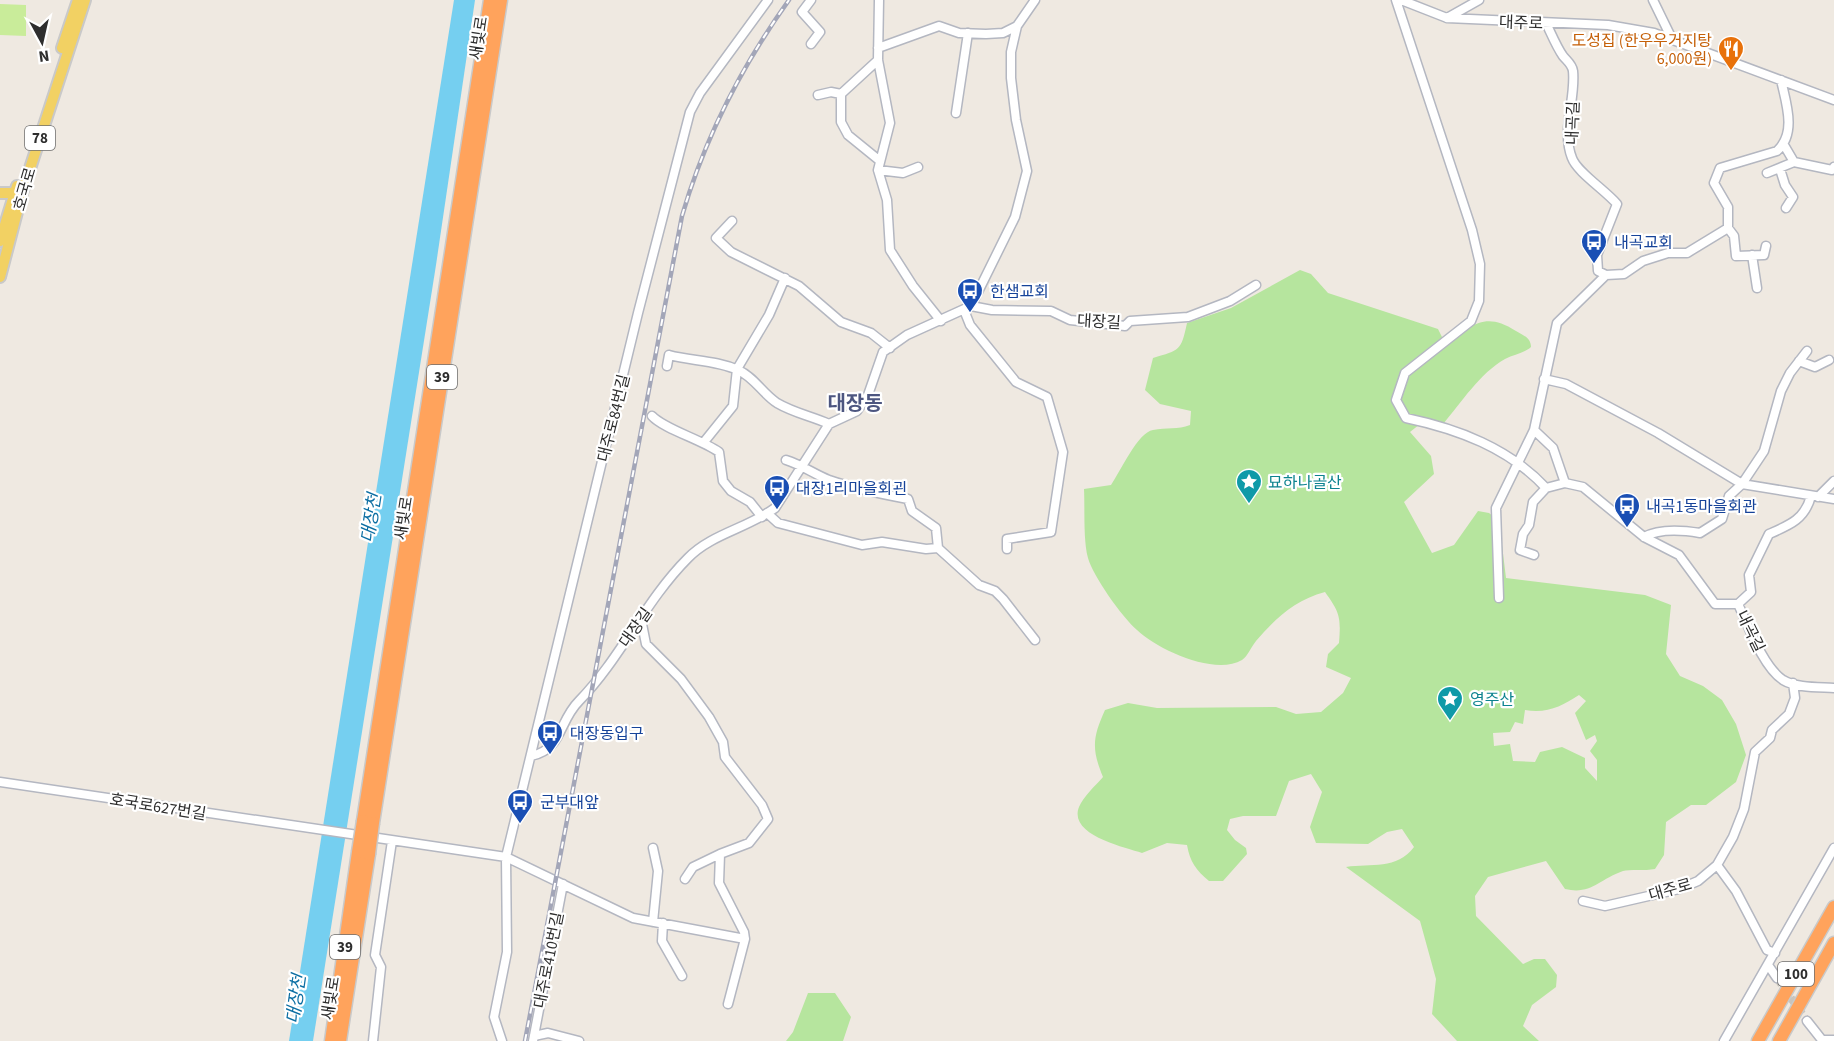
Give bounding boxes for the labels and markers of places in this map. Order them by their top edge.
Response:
place label: 도성집 (한우우거지탕 6,000원) [1571,30,1712,70]
restaurant icon: 도성집 (한우우거지탕 6,000원) [1716,34,1746,72]
bus stop icon: 내곡교회 [1579,227,1609,265]
place label: 내곡교회 [1614,232,1673,254]
bus stop icon: 한샘교회 [955,276,985,314]
place label: 한샘교회 [990,281,1049,303]
place icon: 묘하나골산 [1234,467,1264,505]
place label: 묘하나골산 [1268,472,1342,494]
bus stop icon: 대장1리마을회괸 [762,473,792,511]
place label: 대장1리마을회괸 [796,478,907,500]
bus stop icon: 내곡1동마을회관 [1612,491,1642,529]
place label: 내곡1동마을회관 [1646,496,1757,518]
place icon: 영주산 [1435,684,1465,722]
place label: 영주산 [1470,689,1514,711]
bus stop icon: 대장동입구 [535,718,565,756]
place label: 대장동입구 [570,723,644,745]
bus stop icon: 군부대앞 [505,787,535,825]
place label: 군부대앞 [540,792,599,814]

